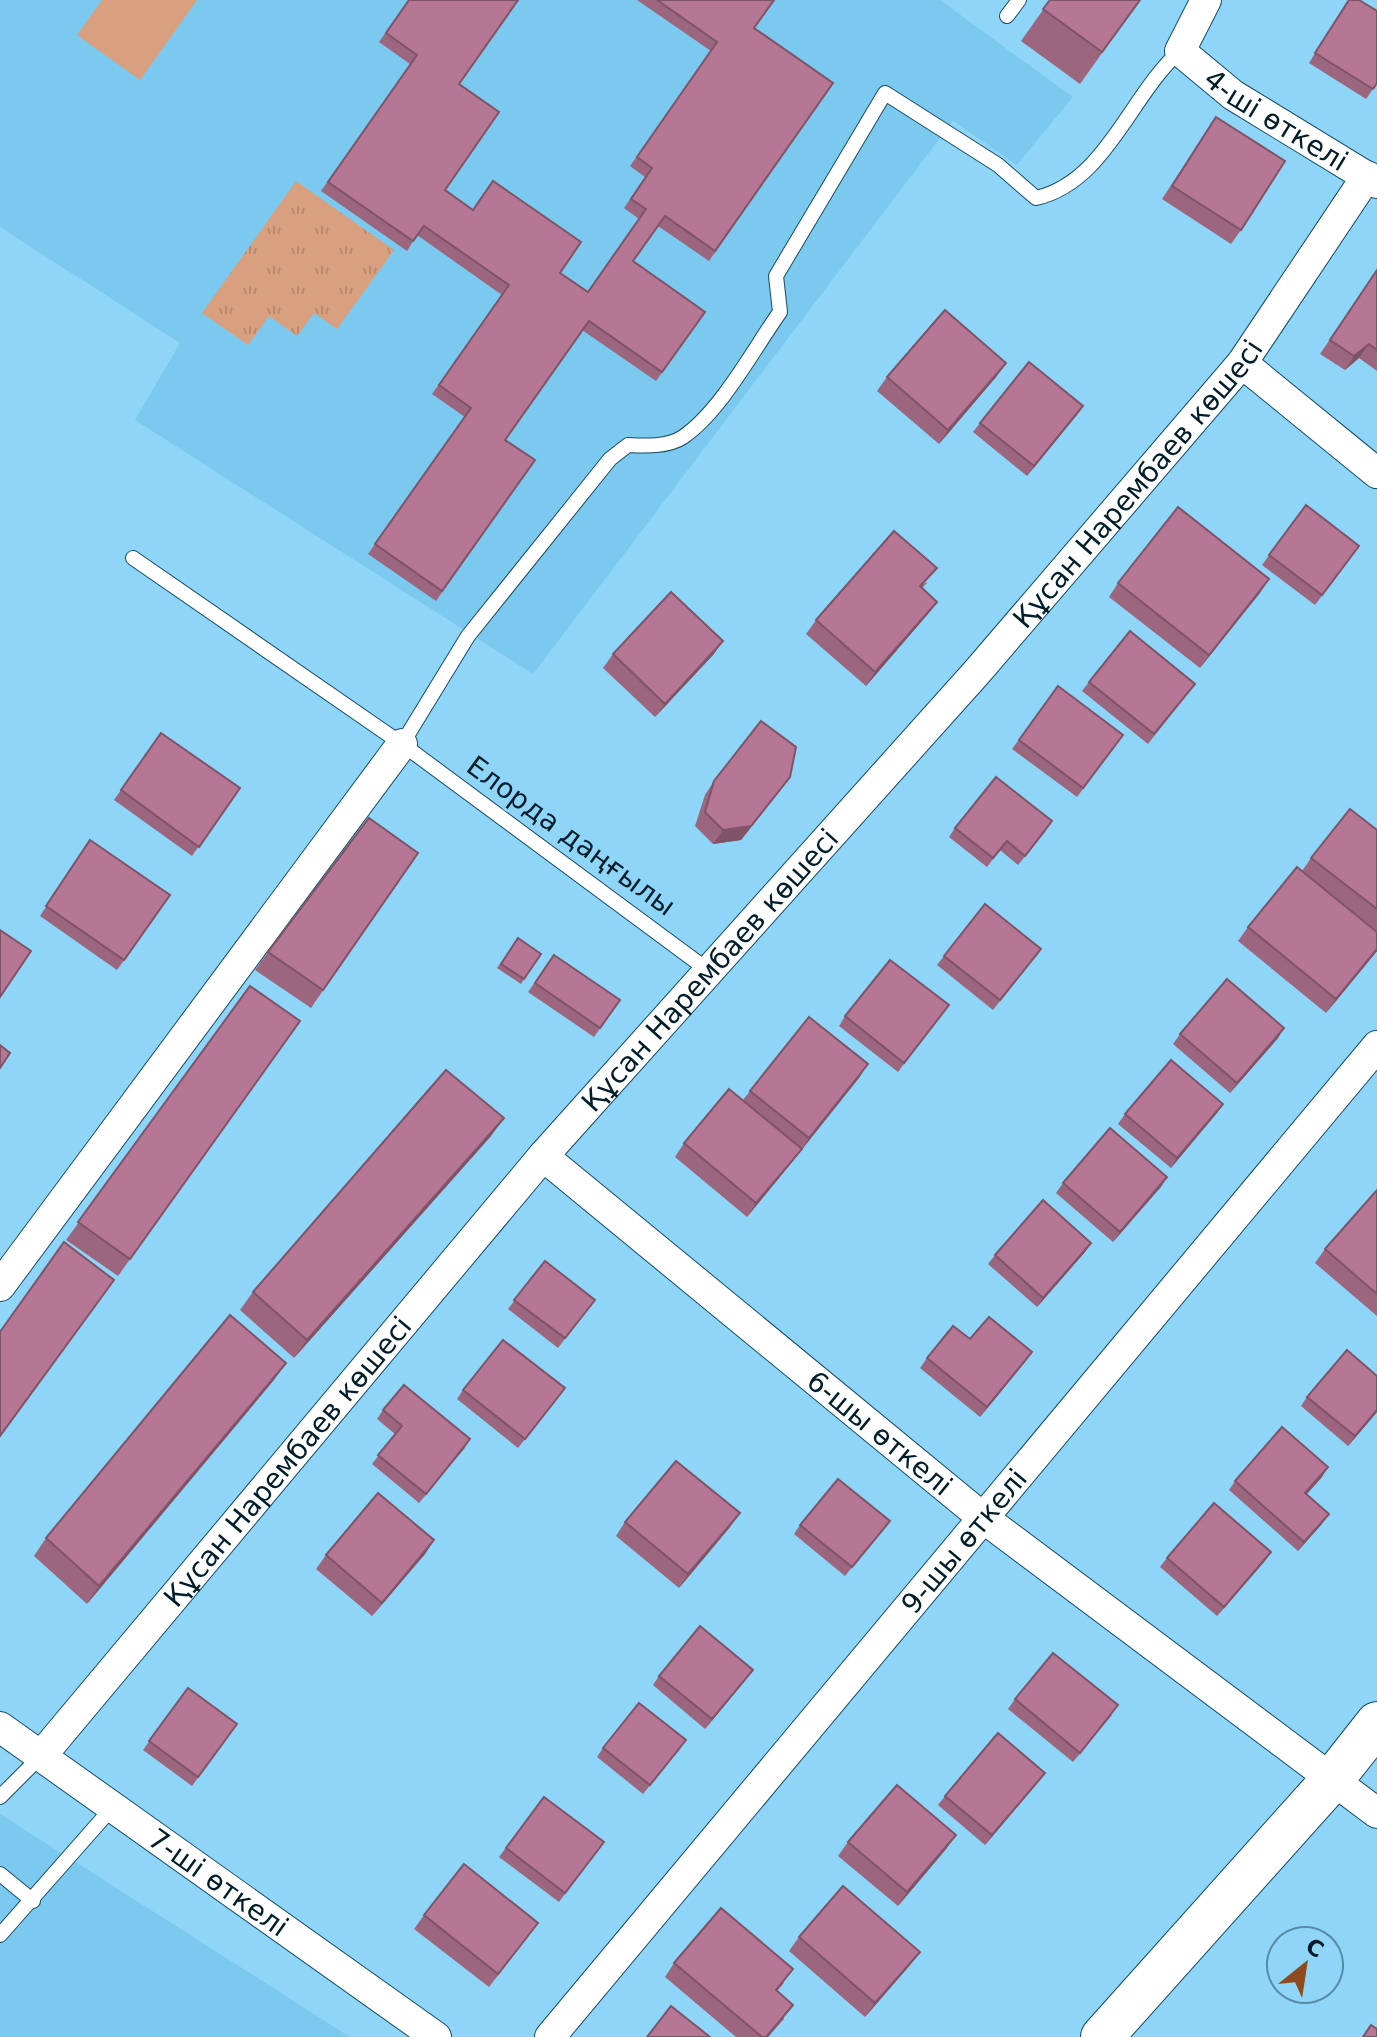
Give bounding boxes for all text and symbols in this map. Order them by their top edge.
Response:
street label: 4-ші өткелі [1198,62,1354,178]
street label: Құсан Нарембаев көшесі [1006,333,1269,634]
street label: Елорда даңғылы [460,749,682,923]
street label: Құсан Нарембаев көшесі [575,822,845,1118]
street label: Құсан Нарембаев көшесі [157,1310,418,1613]
street label: 6-шы өткелі [801,1364,959,1502]
street label: 9-шы өткелі [894,1462,1034,1620]
street label: 7-ші өткелі [142,1821,295,1943]
north arrow [1265,1925,1345,2005]
text: С [1302,1933,1328,1963]

